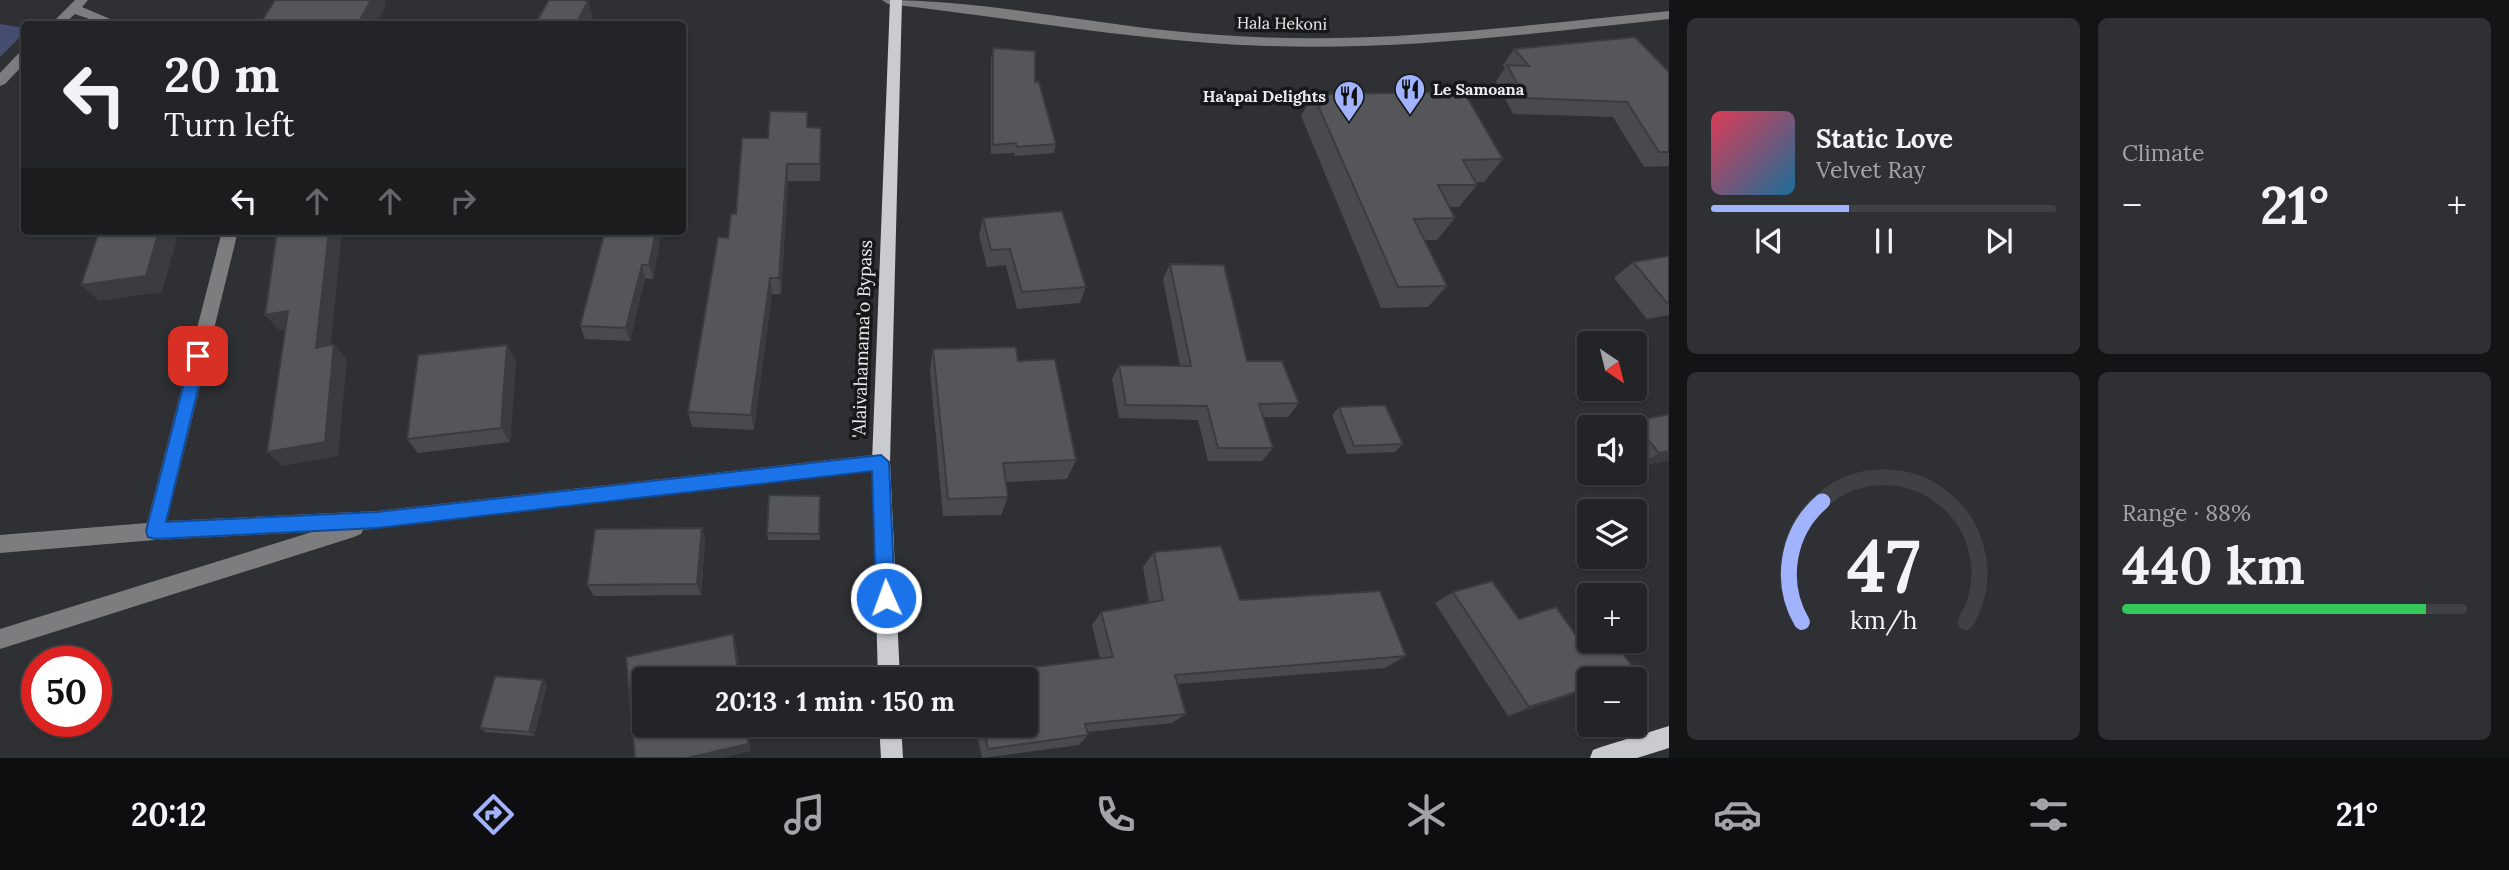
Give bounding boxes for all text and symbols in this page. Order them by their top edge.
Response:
street label: Hala Hekoni [1237,12,1327,34]
text: 20 m [164,43,279,105]
icon: left [49,49,140,140]
restaurant icon: Le Samoana [1393,72,1427,116]
restaurant icon: Ha'apai Delights [1332,79,1366,123]
place label: Le Samoana [1433,79,1525,99]
place label: Ha'apai Delights [1203,86,1326,106]
text: Turn left [164,104,294,145]
text: Static Love [1816,122,1953,155]
text: Climate [2122,138,2204,167]
text: Velvet Ray [1816,155,1926,184]
text: 21° [2260,172,2329,238]
text: − [2122,181,2142,229]
text: + [2447,181,2467,229]
icon: left [225,182,263,220]
icon: ahead [298,182,336,220]
icon: ahead [371,182,409,220]
icon: right [444,182,482,220]
icon: previous [1750,222,1788,260]
icon: pause [1865,222,1903,260]
icon: next [1980,222,2018,260]
street label: 'Alaivahamama'o Bypass [847,240,877,438]
pin [168,326,228,386]
north arrow [1577,331,1647,401]
map controls [1577,331,1647,737]
icon: arrive [179,337,217,375]
button: sound [1577,415,1647,485]
text: Range · 88% [2122,498,2251,527]
button: layers [1577,499,1647,569]
text: 47 [1847,519,1920,612]
text: 440 km [2122,532,2305,598]
position arrow [849,561,923,635]
button: + [1577,583,1647,653]
text: km/h [1850,604,1917,636]
speed limit sign: 50 [21,646,112,737]
button: − [1577,667,1647,737]
text: 20:13 · 1 min · 150 m [715,685,955,718]
icon: directions [469,790,518,839]
icon: music [780,790,829,839]
icon: phone [1091,790,1140,839]
icon: climate [1402,790,1451,839]
icon: car [1713,790,1762,839]
icon: filters [2024,790,2073,839]
text: 20:12 [131,794,207,835]
text: 21° [2336,794,2378,835]

